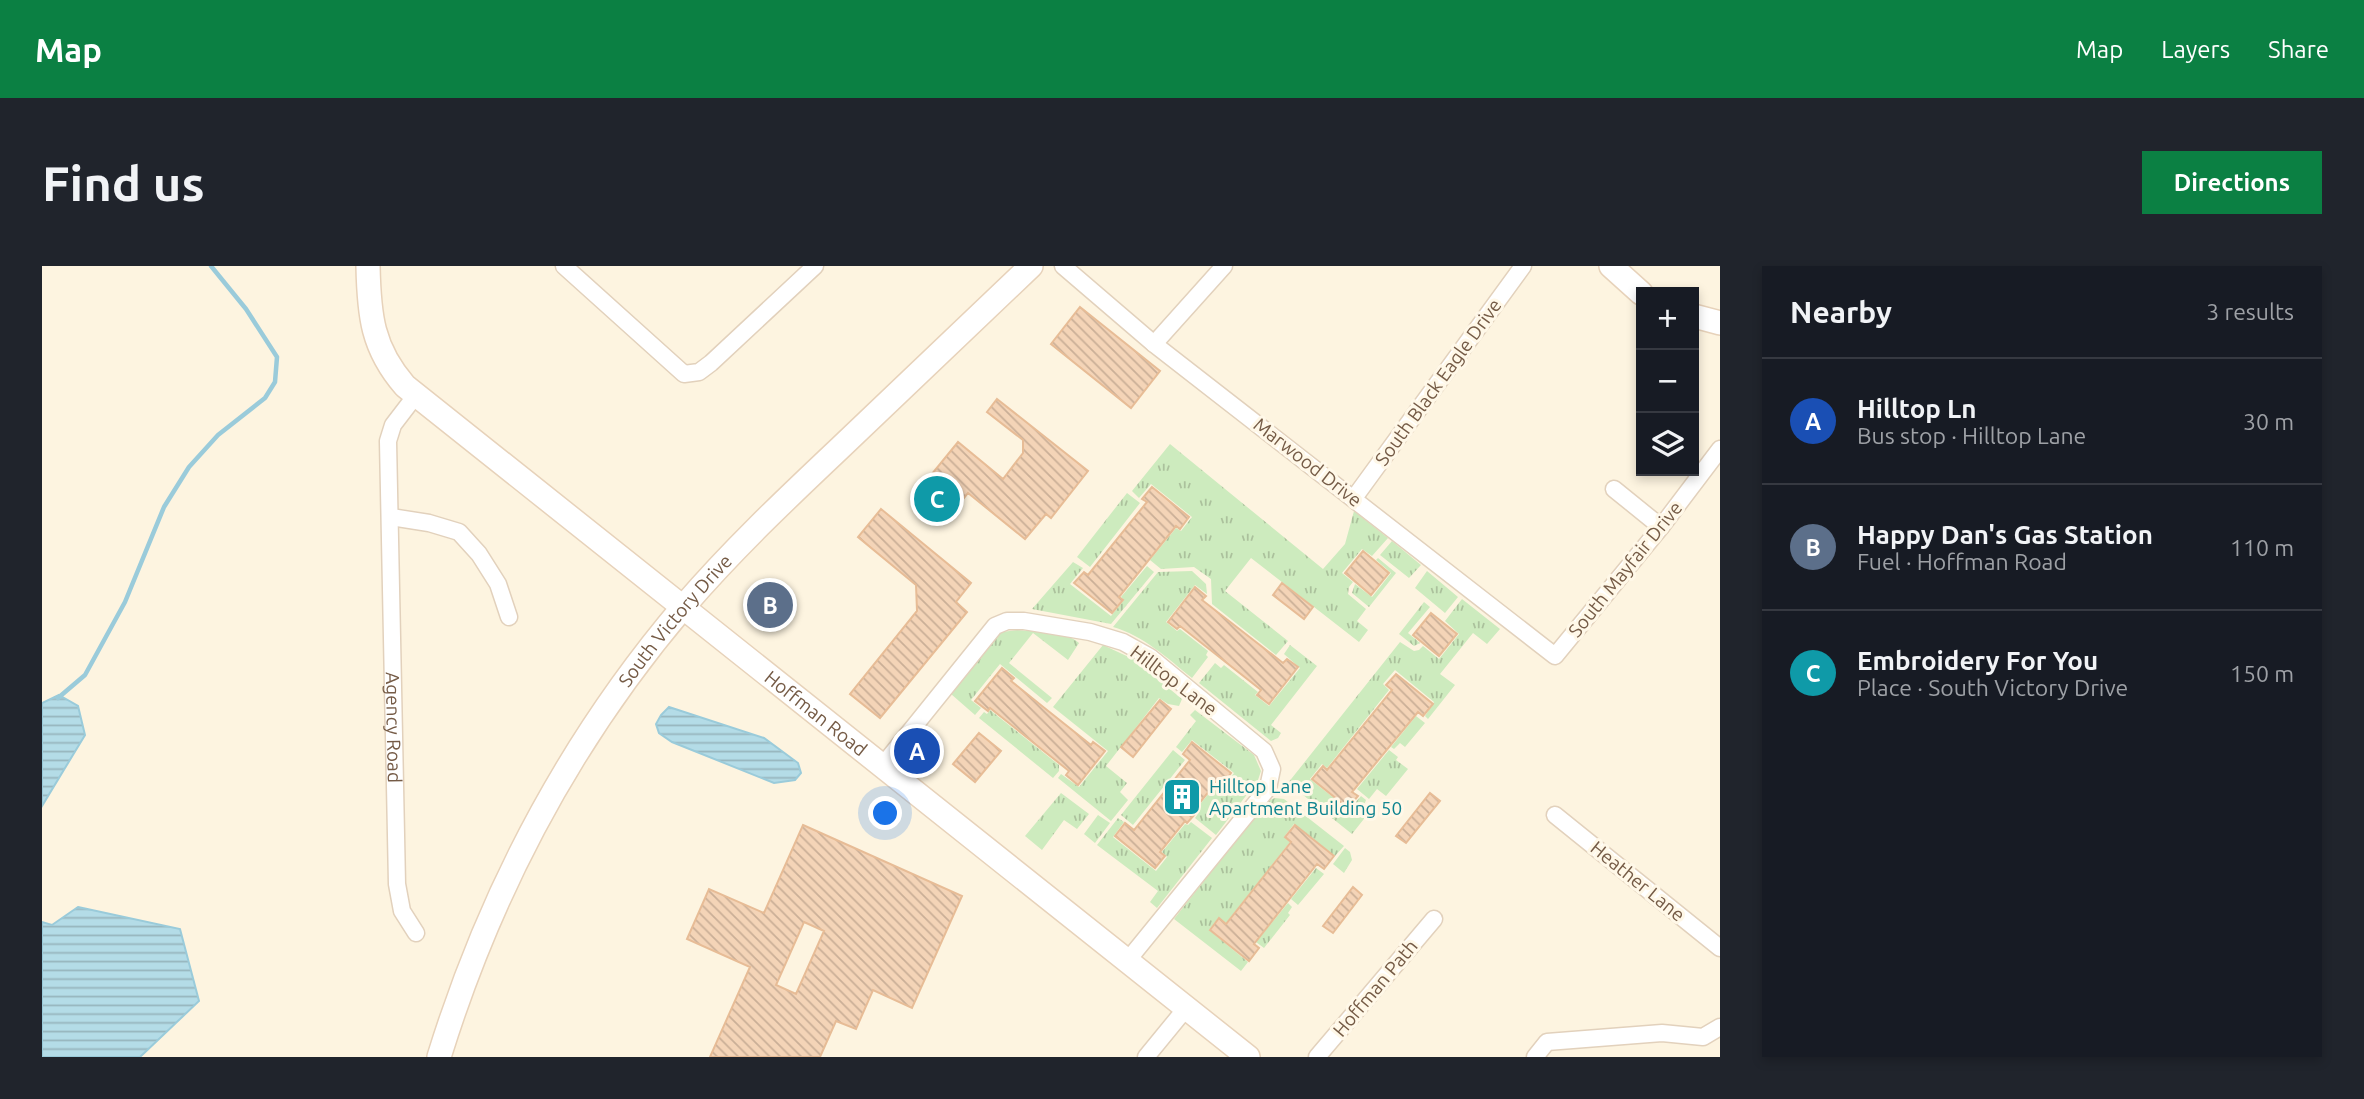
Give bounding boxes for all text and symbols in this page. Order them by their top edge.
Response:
text: Map [35,31,102,68]
text: Map [2076,36,2123,63]
text: Layers [2161,36,2230,63]
text: Share [2268,36,2329,63]
button: Directions [2142,151,2322,214]
text: Find us [42,155,205,210]
map controls [1636,287,1699,476]
button: + [1636,287,1699,350]
street label: South Black Eagle Drive [1370,295,1506,469]
text: Nearby [1790,295,1892,329]
text: 3 results [2206,299,2294,324]
button: − [1636,350,1699,413]
text: Hilltop Ln [1857,394,1977,423]
text: A [1805,409,1821,434]
text: 30 m [2243,409,2294,434]
street label: Marwood Drive [1250,413,1366,511]
button: layers [1636,413,1699,476]
text: Bus stop · Hilltop Lane [1857,423,2086,448]
pin: C [914,473,960,525]
street label: South Mayfair Drive [1564,497,1686,641]
text: Happy Dan's Gas Station [1857,520,2153,549]
text: B [1805,535,1821,560]
text: 110 m [2230,535,2294,560]
text: Fuel · Hoffman Road [1857,549,2067,574]
street label: South Victory Drive [614,550,736,691]
pin: B [747,579,793,631]
street label: Hilltop Lane [1126,640,1222,720]
text: Embroidery For You [1857,646,2098,675]
text: C [1806,661,1820,686]
text: 150 m [2230,661,2294,686]
street label: Hoffman Road [761,666,871,760]
street label: Agency Road [382,672,406,783]
text: Place · South Victory Drive [1857,675,2128,700]
pin: A [894,725,940,777]
place label: Hilltop Lane Apartment Building 50 [1209,775,1402,819]
building icon: Hilltop Lane Apartment Building 50 [1161,776,1203,818]
your location [868,796,902,830]
street label: Heather Lane [1587,836,1689,926]
street label: Hoffman Path [1328,935,1422,1041]

